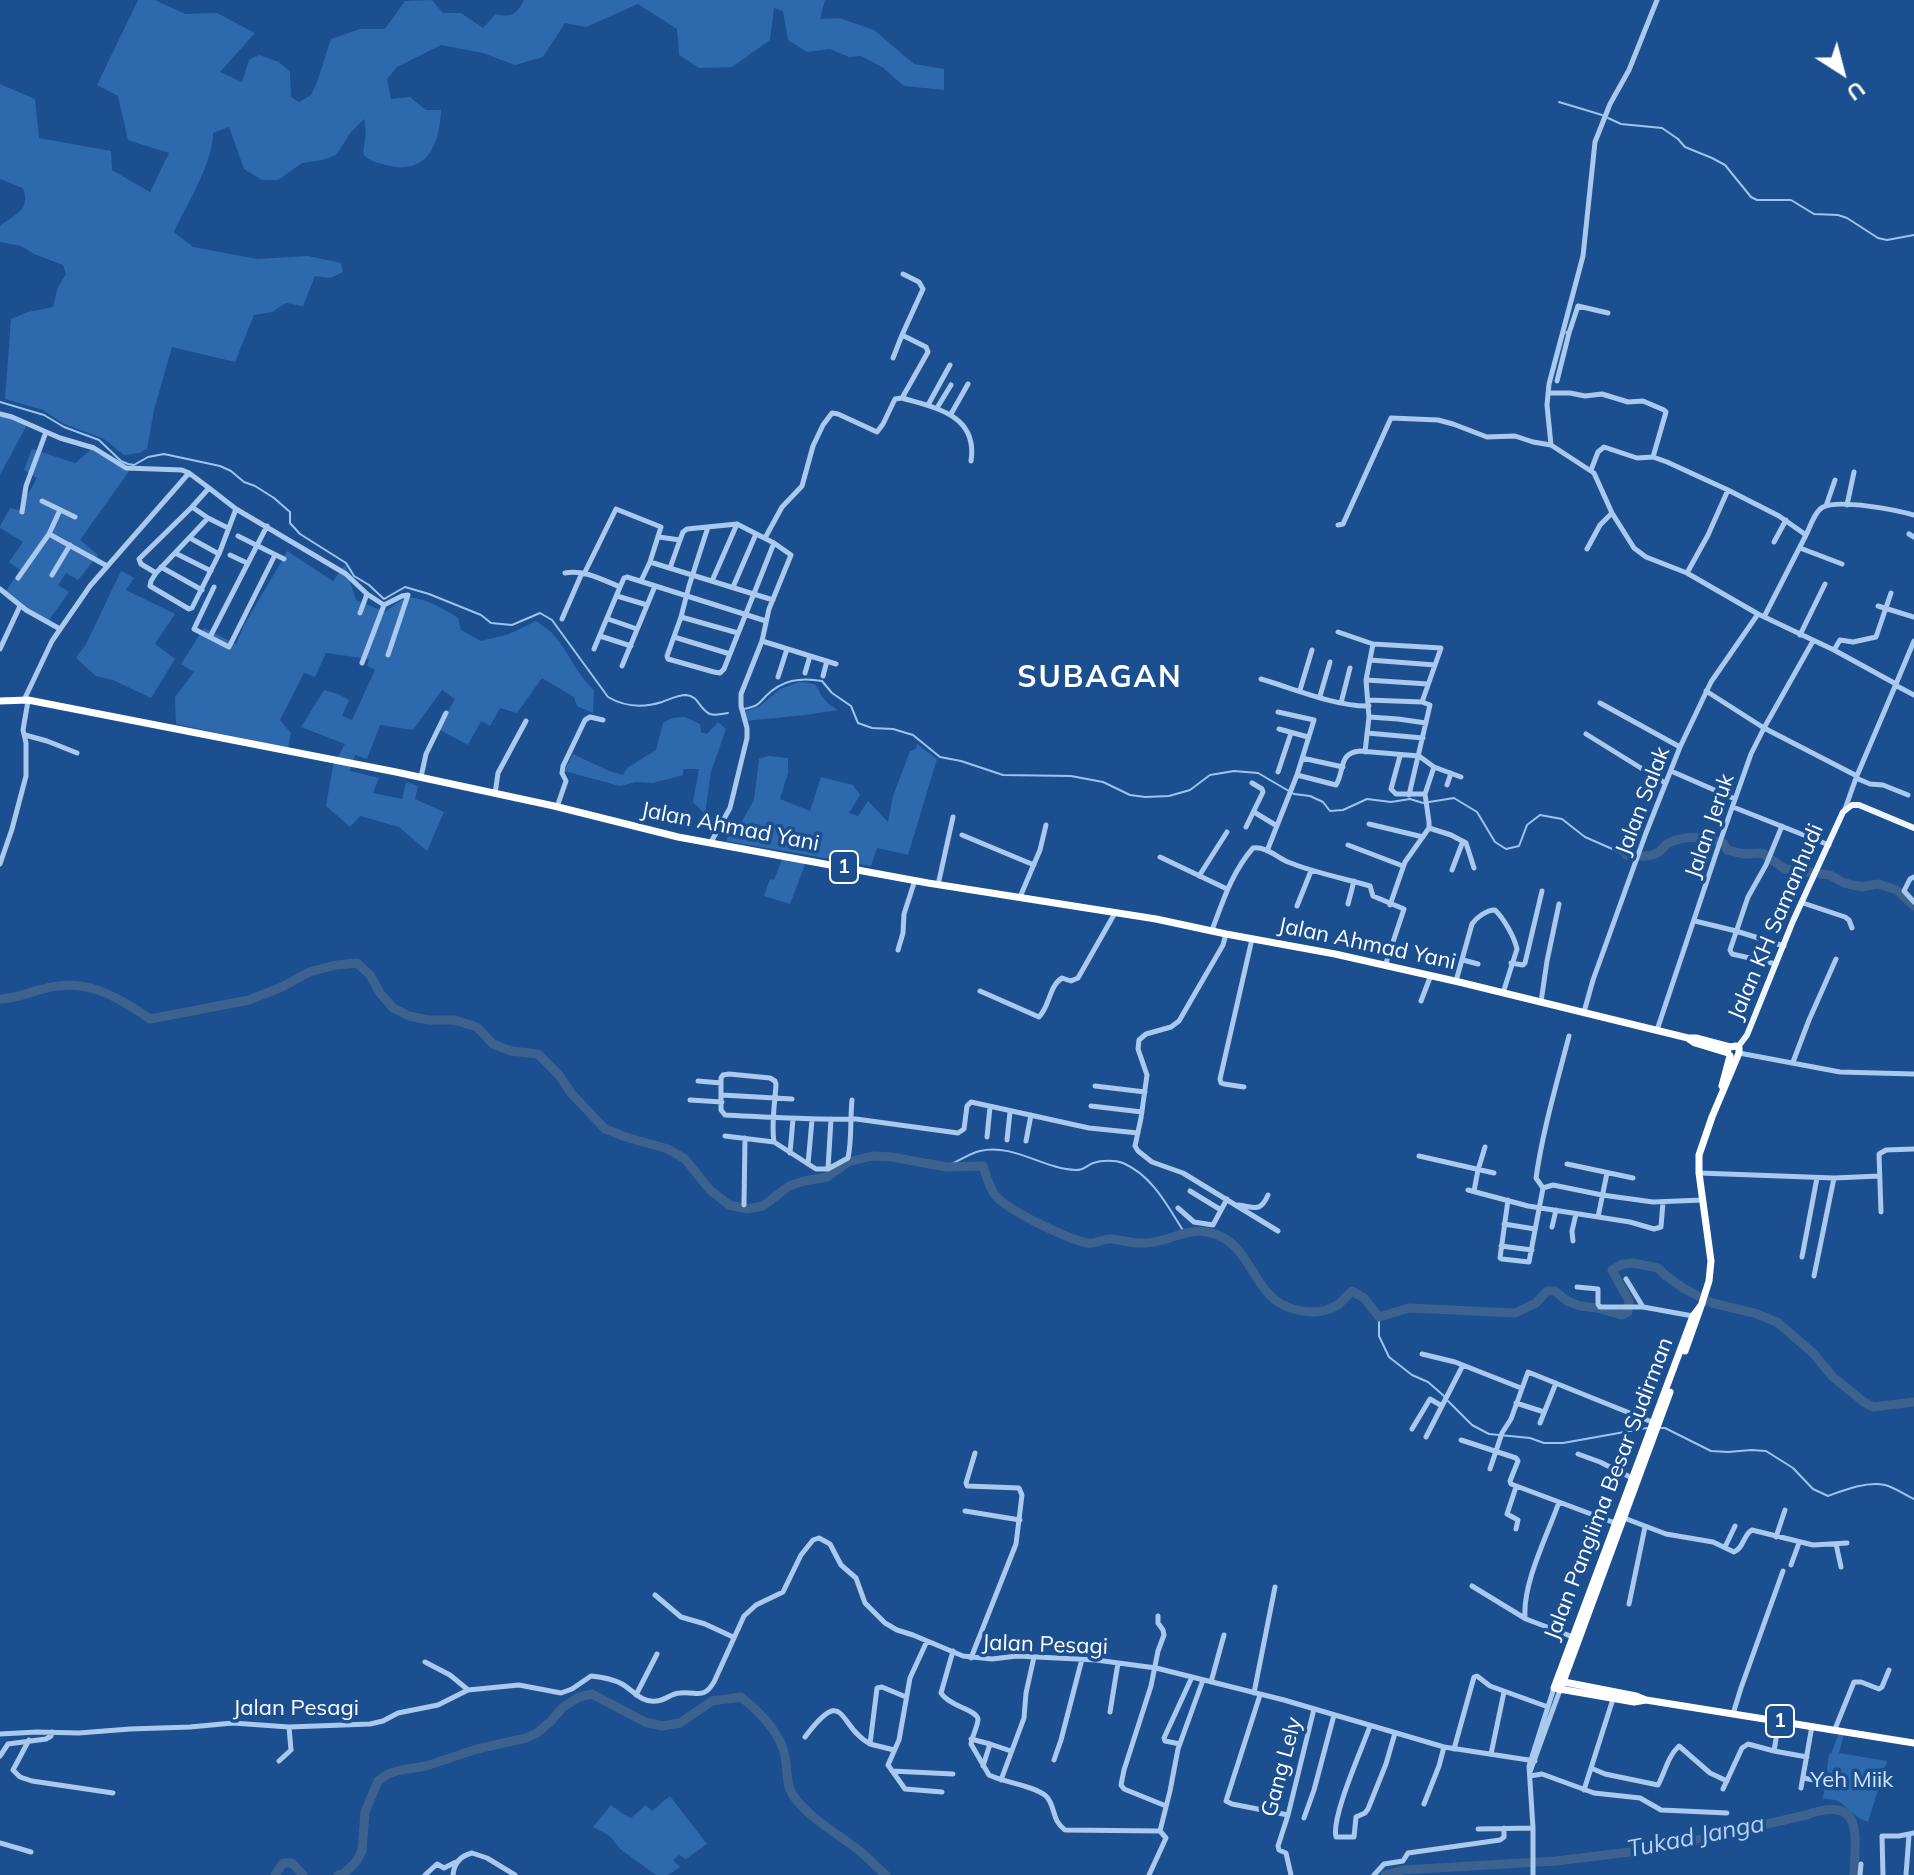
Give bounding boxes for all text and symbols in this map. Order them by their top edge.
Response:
north arrow [1802,32,1882,112]
text: U [1841,75,1871,108]
district label: SUBAGAN [1017,660,1183,696]
street label: Jalan Salak [1610,743,1676,859]
street label: Jalan Jeruk [1680,770,1740,882]
street label: Jalan Ahmad Yani [639,797,821,857]
street label: Jalan KH Samanhudi [1723,820,1829,1024]
road number: 1 [830,851,858,883]
street label: Jalan Ahmad Yani [1276,912,1458,976]
street label: Jalan Panglima Besar Sudirman [1539,1334,1679,1644]
street label: Jalan Pesagi [982,1630,1108,1660]
street label: Jalan Pesagi [233,1695,359,1721]
road number: 1 [1766,1705,1794,1737]
street label: Gang Lely [1256,1714,1308,1820]
park label: Yeh Miik [1811,1767,1893,1793]
water label: Tukad Janga [1625,1810,1767,1864]

